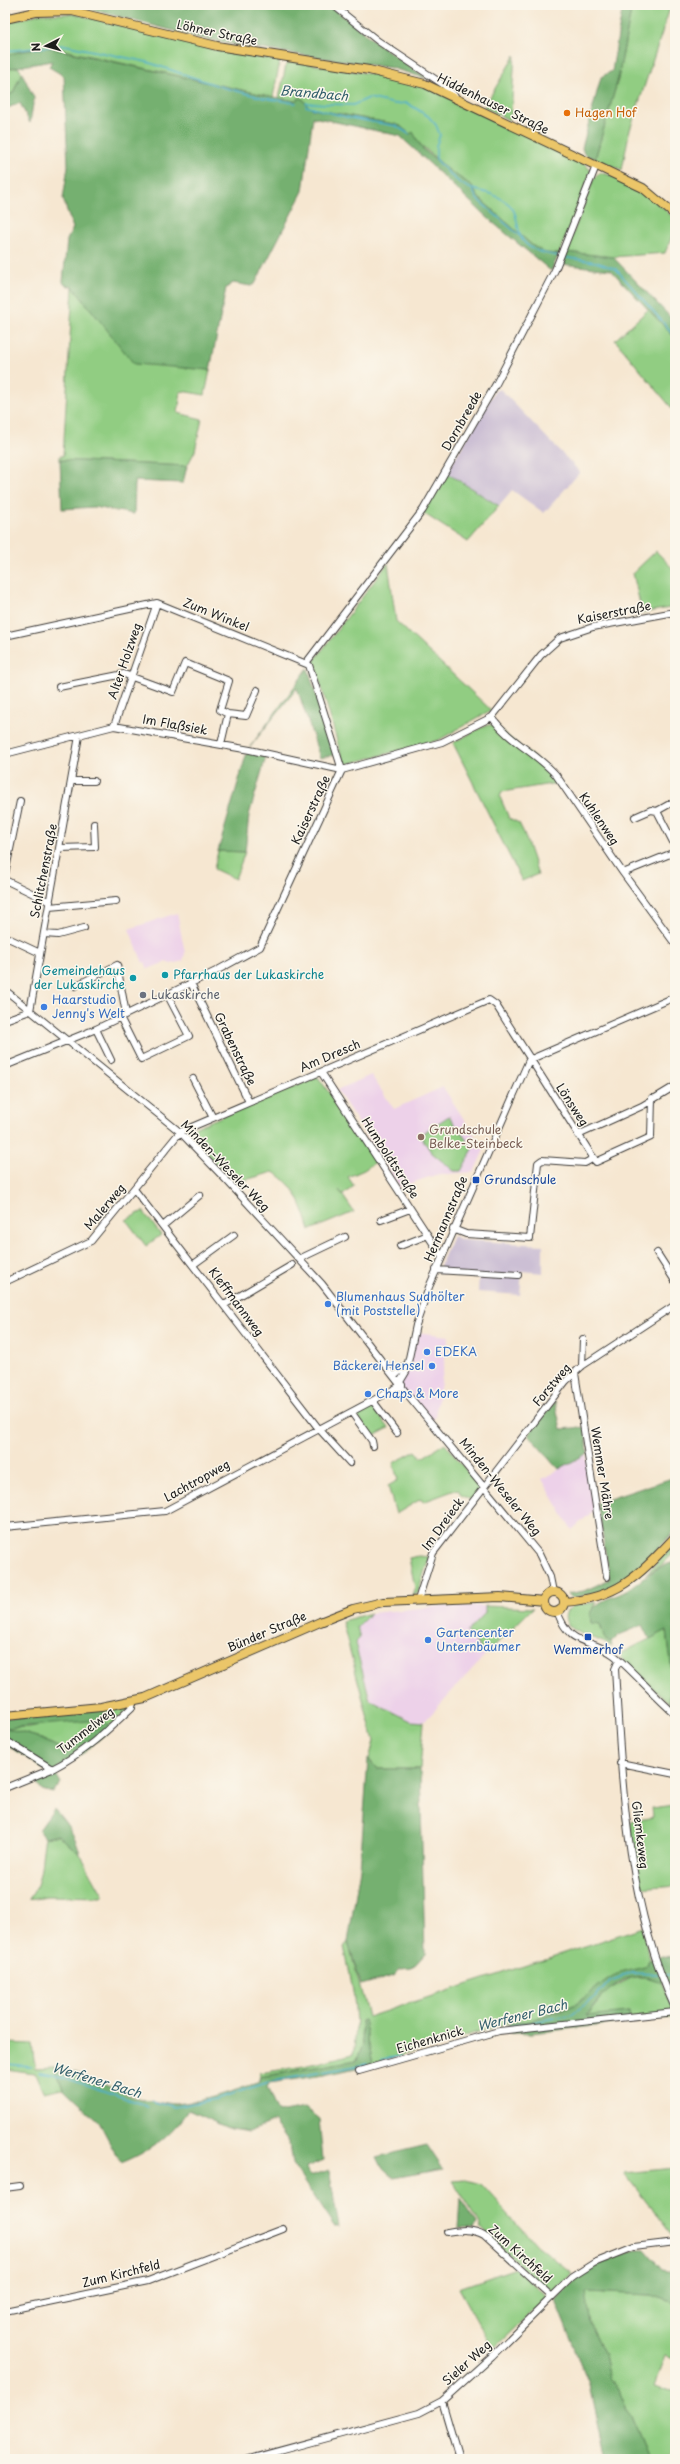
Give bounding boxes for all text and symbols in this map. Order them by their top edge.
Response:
street label: Löhner Straße [175,15,259,49]
north arrow [26,26,66,66]
text: N [27,42,44,52]
street label: Hiddenhauser Straße [434,68,552,138]
water label: Brandbach [279,80,349,105]
place label: Hagen Hof [575,103,638,121]
marker: Hagen Hof [562,108,572,118]
street label: Dornbreede [437,387,486,454]
street label: Zum Winkel [181,593,252,635]
street label: Kaiserstraße [575,596,652,628]
street label: Alter Holzweg [103,620,146,701]
street label: Im Flaßsiek [141,709,209,739]
street label: Kaiserstraße [286,772,334,847]
street label: Kuhlenweg [575,788,624,849]
street label: Schlitchenstraße [25,822,61,920]
place label: Gemeindehaus der Lukaskirche [34,961,126,993]
place label: Pfarrhaus der Lukaskirche [173,965,324,983]
marker: Pfarrhaus der Lukaskirche [160,970,170,980]
marker: Gemeindehaus der Lukaskirche [128,973,138,983]
place label: Lukaskirche [151,985,220,1003]
place label: Haarstudio Jenny's Welt [52,990,125,1022]
marker: Lukaskirche [138,990,148,1000]
marker: Haarstudio Jenny's Welt [39,1002,49,1012]
street label: Grabenstraße [210,1009,261,1088]
street label: Am Dresch [296,1034,363,1076]
street label: Lönsweg [552,1079,594,1130]
street label: Humboldtstraße [358,1113,424,1202]
street label: Minden-Weseler Weg [177,1115,274,1215]
place label: Grundschule Belke-Steinbeck [429,1120,523,1152]
marker: Grundschule Belke-Steinbeck [416,1132,426,1142]
place label: Grundschule [484,1170,557,1188]
street label: Hermannstraße [419,1173,471,1264]
marker: Grundschule [471,1175,481,1185]
street label: Malerweg [79,1179,129,1234]
street label: Kleffmannweg [205,1263,269,1340]
place label: Blumenhaus Sudhölter (mit Poststelle) [336,1287,465,1319]
marker: Blumenhaus Sudhölter (mit Poststelle) [323,1299,333,1309]
place label: EDEKA [435,1342,477,1360]
marker: EDEKA [422,1347,432,1357]
place label: Bäckerei Hensel [333,1356,424,1374]
street label: Forstweg [528,1359,575,1410]
marker: Bäckerei Hensel [427,1361,437,1371]
place label: Chaps & More [376,1384,459,1402]
marker: Chaps & More [363,1389,373,1399]
street label: Wemmer Mähre [587,1425,619,1520]
street label: Minden-Weseler Weg [456,1434,546,1539]
street label: Lachtropweg [160,1455,233,1506]
street label: Im Dreieck [417,1493,468,1554]
street label: Bünder Straße [224,1606,309,1656]
place label: Gartencenter Unternbäumer [436,1623,521,1655]
marker: Wemmerhof [583,1632,593,1642]
marker: Gartencenter Unternbäumer [423,1635,433,1645]
place label: Wemmerhof [553,1640,624,1658]
street label: Tummelweg [53,1702,118,1758]
street label: Gliemkeweg [628,1800,654,1870]
water label: Werfener Bach [475,1994,569,2035]
street label: Eichenknick [394,2021,465,2057]
water label: Werfener Bach [50,2057,144,2102]
street label: Zum Kirchfeld [485,2220,556,2287]
street label: Zum Kirchfeld [80,2255,162,2291]
street label: Sieler Weg [438,2335,495,2389]

